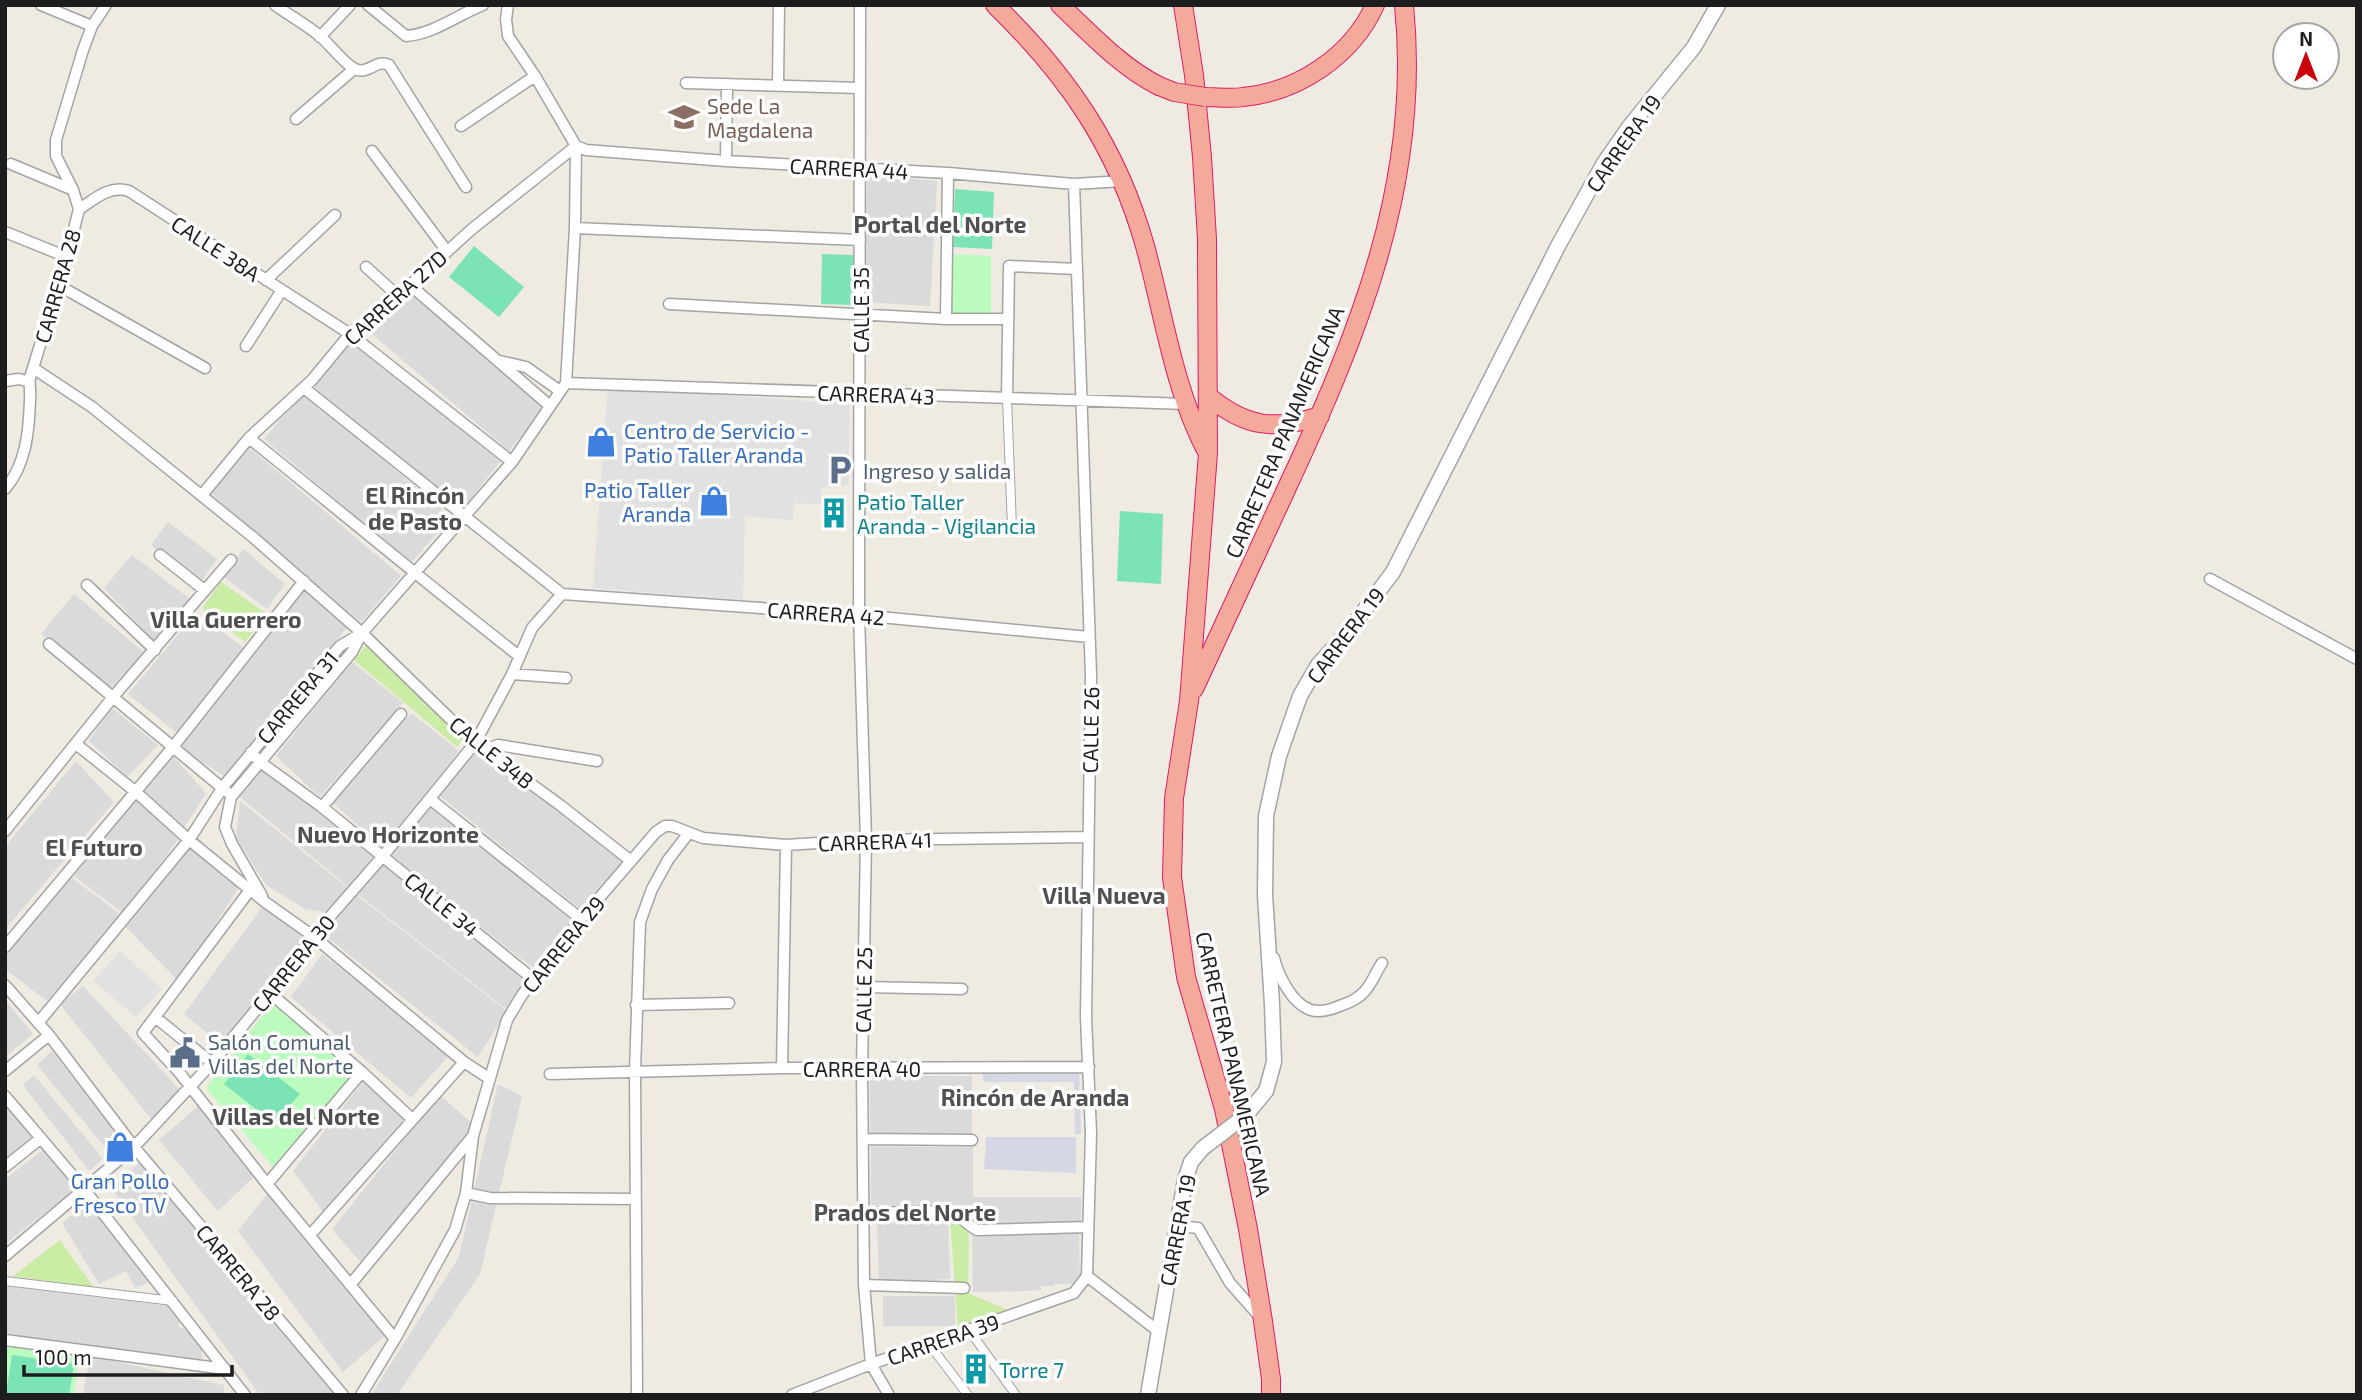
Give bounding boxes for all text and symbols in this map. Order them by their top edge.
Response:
north arrow [2271,21,2341,91]
text: N [2299,27,2313,50]
street label: CARRERA 19 [1580,89,1666,197]
place label: Sede La Magdalena [707,93,813,142]
school or university icon: Sede La Magdalena [667,100,701,134]
street label: CARRERA 44 [789,152,909,184]
street label: CALLE 38A [167,210,265,286]
district label: Portal del Norte [853,210,1027,238]
street label: CARRERA 28 [29,226,85,346]
street label: CARRERA 27D [339,244,451,350]
street label: CALLE 35 [848,267,873,353]
street label: CARRETERA PANAMERICANA [1220,302,1348,562]
street label: CARRERA 43 [817,379,935,409]
place label: Centro de Servicio - Patio Taller Aranda [624,418,810,467]
shop icon: Centro de Servicio - Patio Taller Aranda [584,425,618,459]
parking icon: Ingreso y salida [823,453,857,487]
place label: Ingreso y salida [863,458,1011,483]
place label: Patio Taller Aranda [584,477,692,526]
district label: El Rincón de Pasto [365,481,465,535]
shop icon: Patio Taller Aranda [697,484,731,518]
place label: Patio Taller Aranda - Vigilancia [857,489,1036,538]
building icon: Patio Taller Aranda - Vigilancia [817,496,851,530]
street label: CARRERA 19 [1301,582,1389,688]
street label: CARRERA 42 [766,596,886,630]
district label: Villa Guerrero [150,605,302,633]
street label: CARRERA 31 [251,646,343,748]
street label: CALLE 26 [1077,686,1103,774]
street label: CALLE 34B [445,711,539,793]
district label: Nuevo Horizonte [297,820,479,848]
street label: CARRERA 41 [817,827,933,855]
district label: El Futuro [45,833,143,861]
street label: CALLE 34 [400,867,484,941]
district label: Villa Nueva [1042,881,1166,909]
street label: CARRERA 29 [517,891,609,997]
street label: CARRERA 30 [246,910,340,1016]
street label: CARRETERA PANAMERICANA [1191,929,1277,1199]
street label: CALLE 25 [850,947,876,1033]
place label: Salón Comunal Villas del Norte [208,1029,354,1078]
public building icon: Salón Comunal Villas del Norte [168,1036,202,1070]
street label: CARRERA 40 [803,1056,921,1081]
district label: Rincón de Aranda [941,1083,1129,1111]
district label: Villas del Norte [212,1102,380,1130]
shop icon: Gran Pollo Fresco TV [103,1130,137,1164]
place label: Gran Pollo Fresco TV [71,1168,169,1217]
street label: CARRERA 19 [1154,1172,1200,1288]
district label: Prados del Norte [814,1198,996,1226]
street label: CARRERA 28 [192,1219,286,1325]
street label: CARRERA 39 [884,1308,1002,1370]
scale bar [24,1334,233,1378]
text: 100 m [35,1344,92,1369]
building icon: Torre 7 [959,1352,993,1386]
place label: Torre 7 [999,1357,1064,1382]

